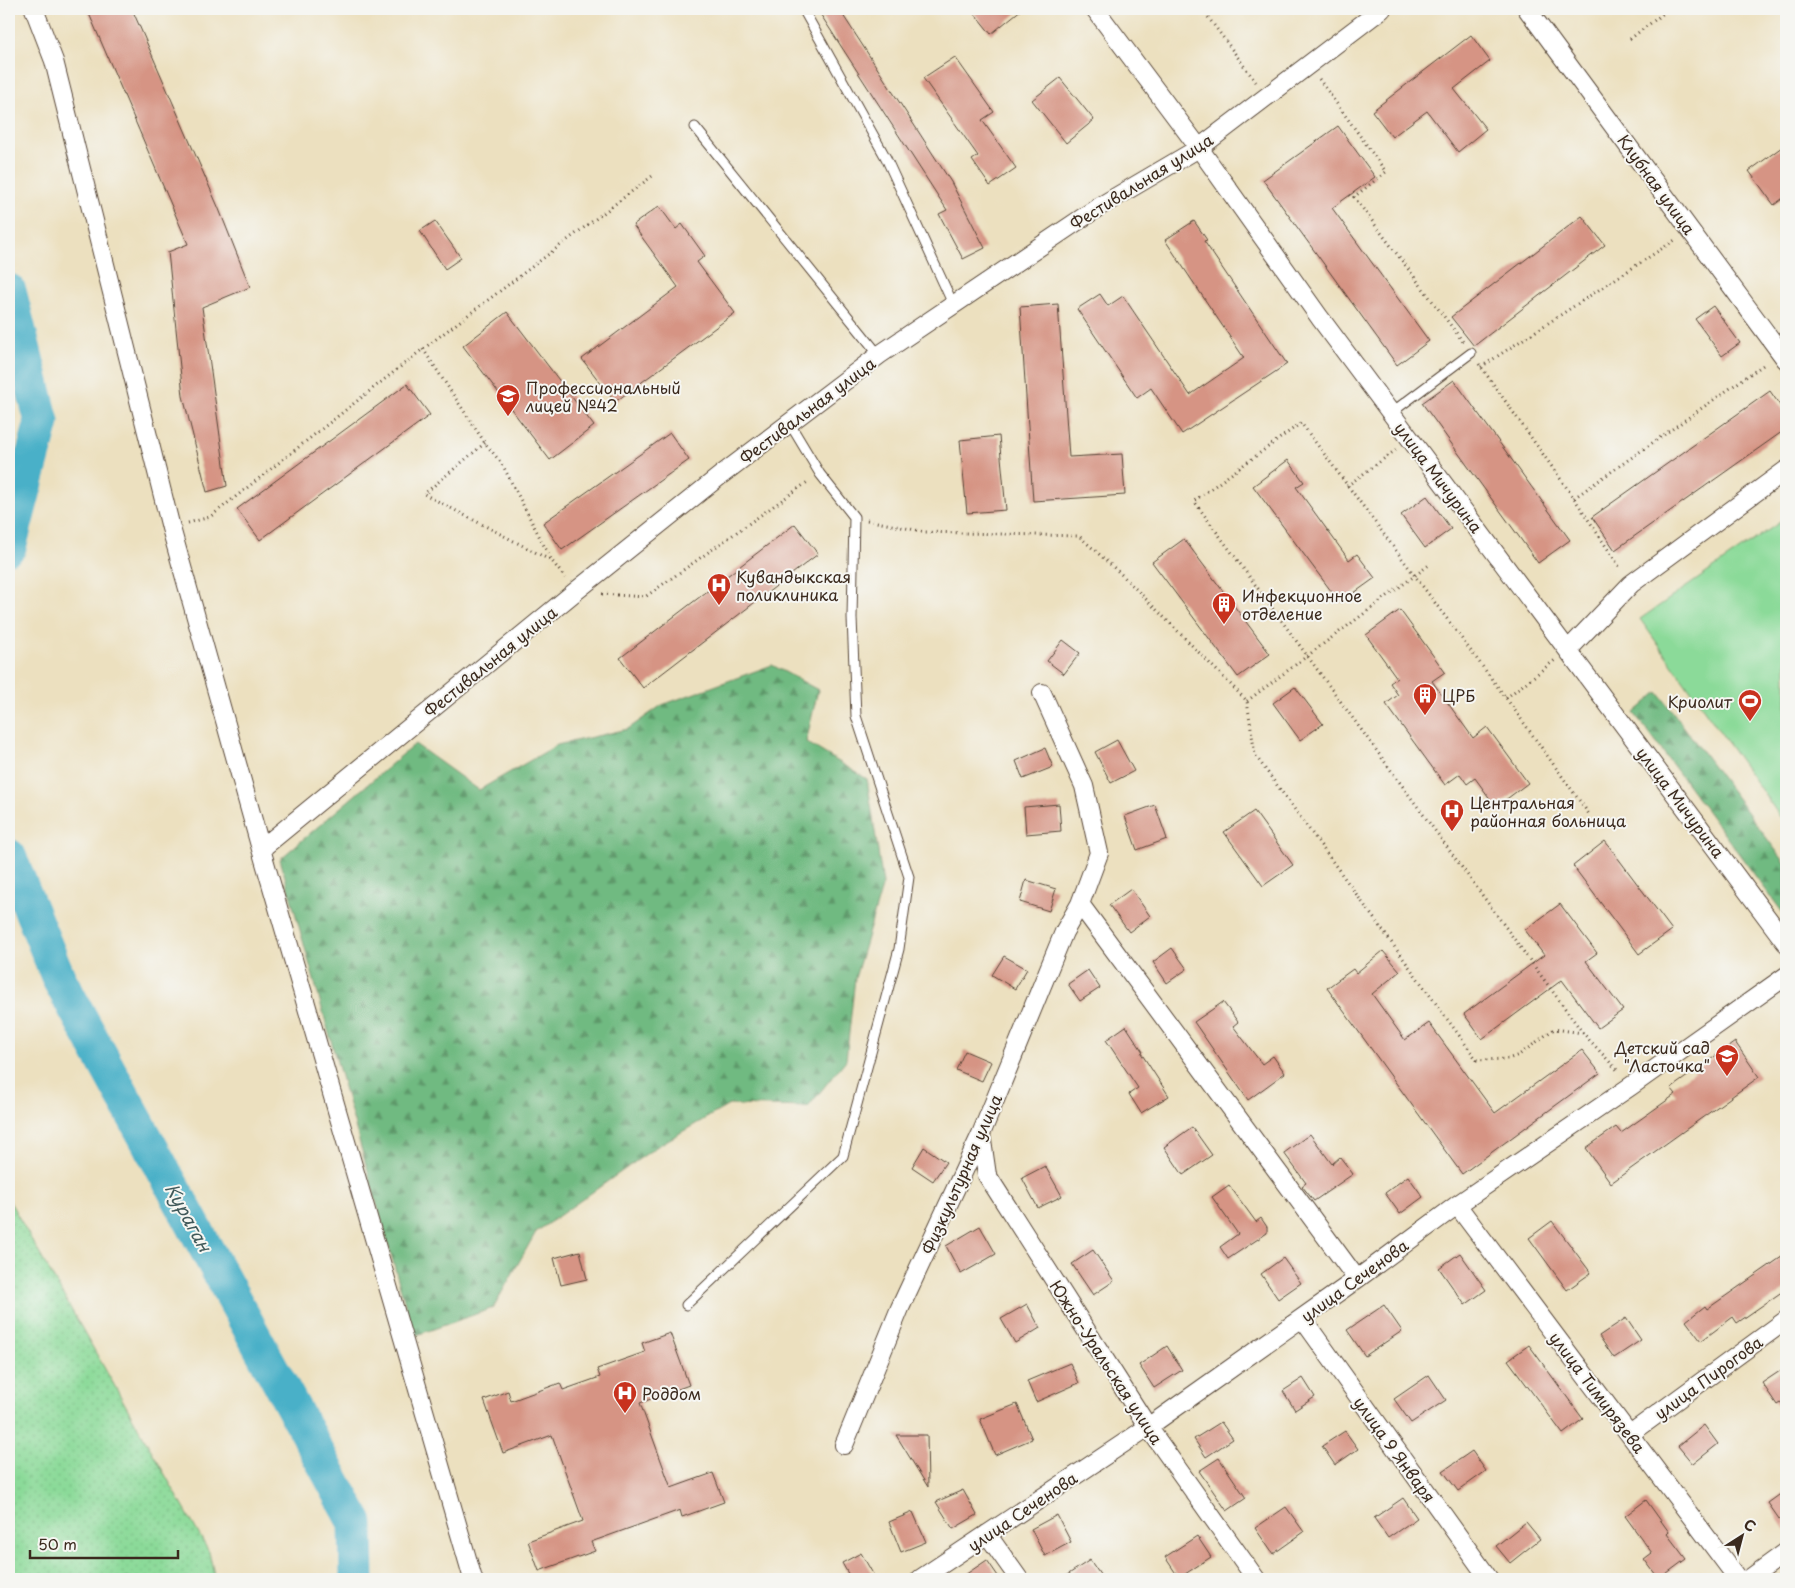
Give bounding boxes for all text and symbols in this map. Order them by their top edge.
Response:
street label: Фестивальная улица [1065,127,1217,235]
street label: Клубная улица [1612,129,1702,239]
street label: Фестивальная улица [734,351,880,469]
place label: Профессиональный лицей №42 [525,375,681,417]
school or university icon: Профессиональный лицей №42 [495,383,521,417]
street label: улица Мичурина [1389,417,1489,537]
place label: Кувандыкская поликлиника [736,564,851,606]
hospital icon: Кувандыкская поликлиника [706,572,732,606]
place label: Инфекционное отделение [1242,583,1362,625]
building icon: Инфекционное отделение [1211,591,1237,625]
street label: Фестивальная улица [418,600,562,722]
building icon: ЦРБ [1412,682,1438,716]
place label: ЦРБ [1442,683,1475,707]
sports icon: Криолит [1737,688,1763,722]
place label: Криолит [1668,689,1733,713]
street label: улица Мичурина [1631,742,1731,862]
place label: Центральная районная больница [1470,790,1626,832]
hospital icon: Центральная районная больница [1439,798,1465,832]
place label: Детский сад "Ласточка" [1614,1035,1710,1077]
school or university icon: Детский сад "Ласточка" [1714,1043,1740,1077]
street label: Физкультурная улица [915,1090,1007,1258]
water label: Кураган [159,1178,220,1258]
street label: улица Сеченова [1295,1233,1413,1327]
street label: Южно-Уральская улица [1045,1275,1169,1449]
street label: улица Тимирязева [1544,1326,1652,1458]
street label: улица Пирогова [1649,1329,1767,1425]
hospital icon: Роддом [612,1380,638,1414]
place label: Роддом [642,1381,701,1405]
street label: улица 9 Января [1348,1391,1442,1507]
street label: улица Сеченова [962,1465,1082,1557]
north arrow [1718,1510,1768,1560]
text: С [1740,1513,1760,1537]
scale bar [30,1528,178,1560]
text: 50 m [38,1532,77,1555]

